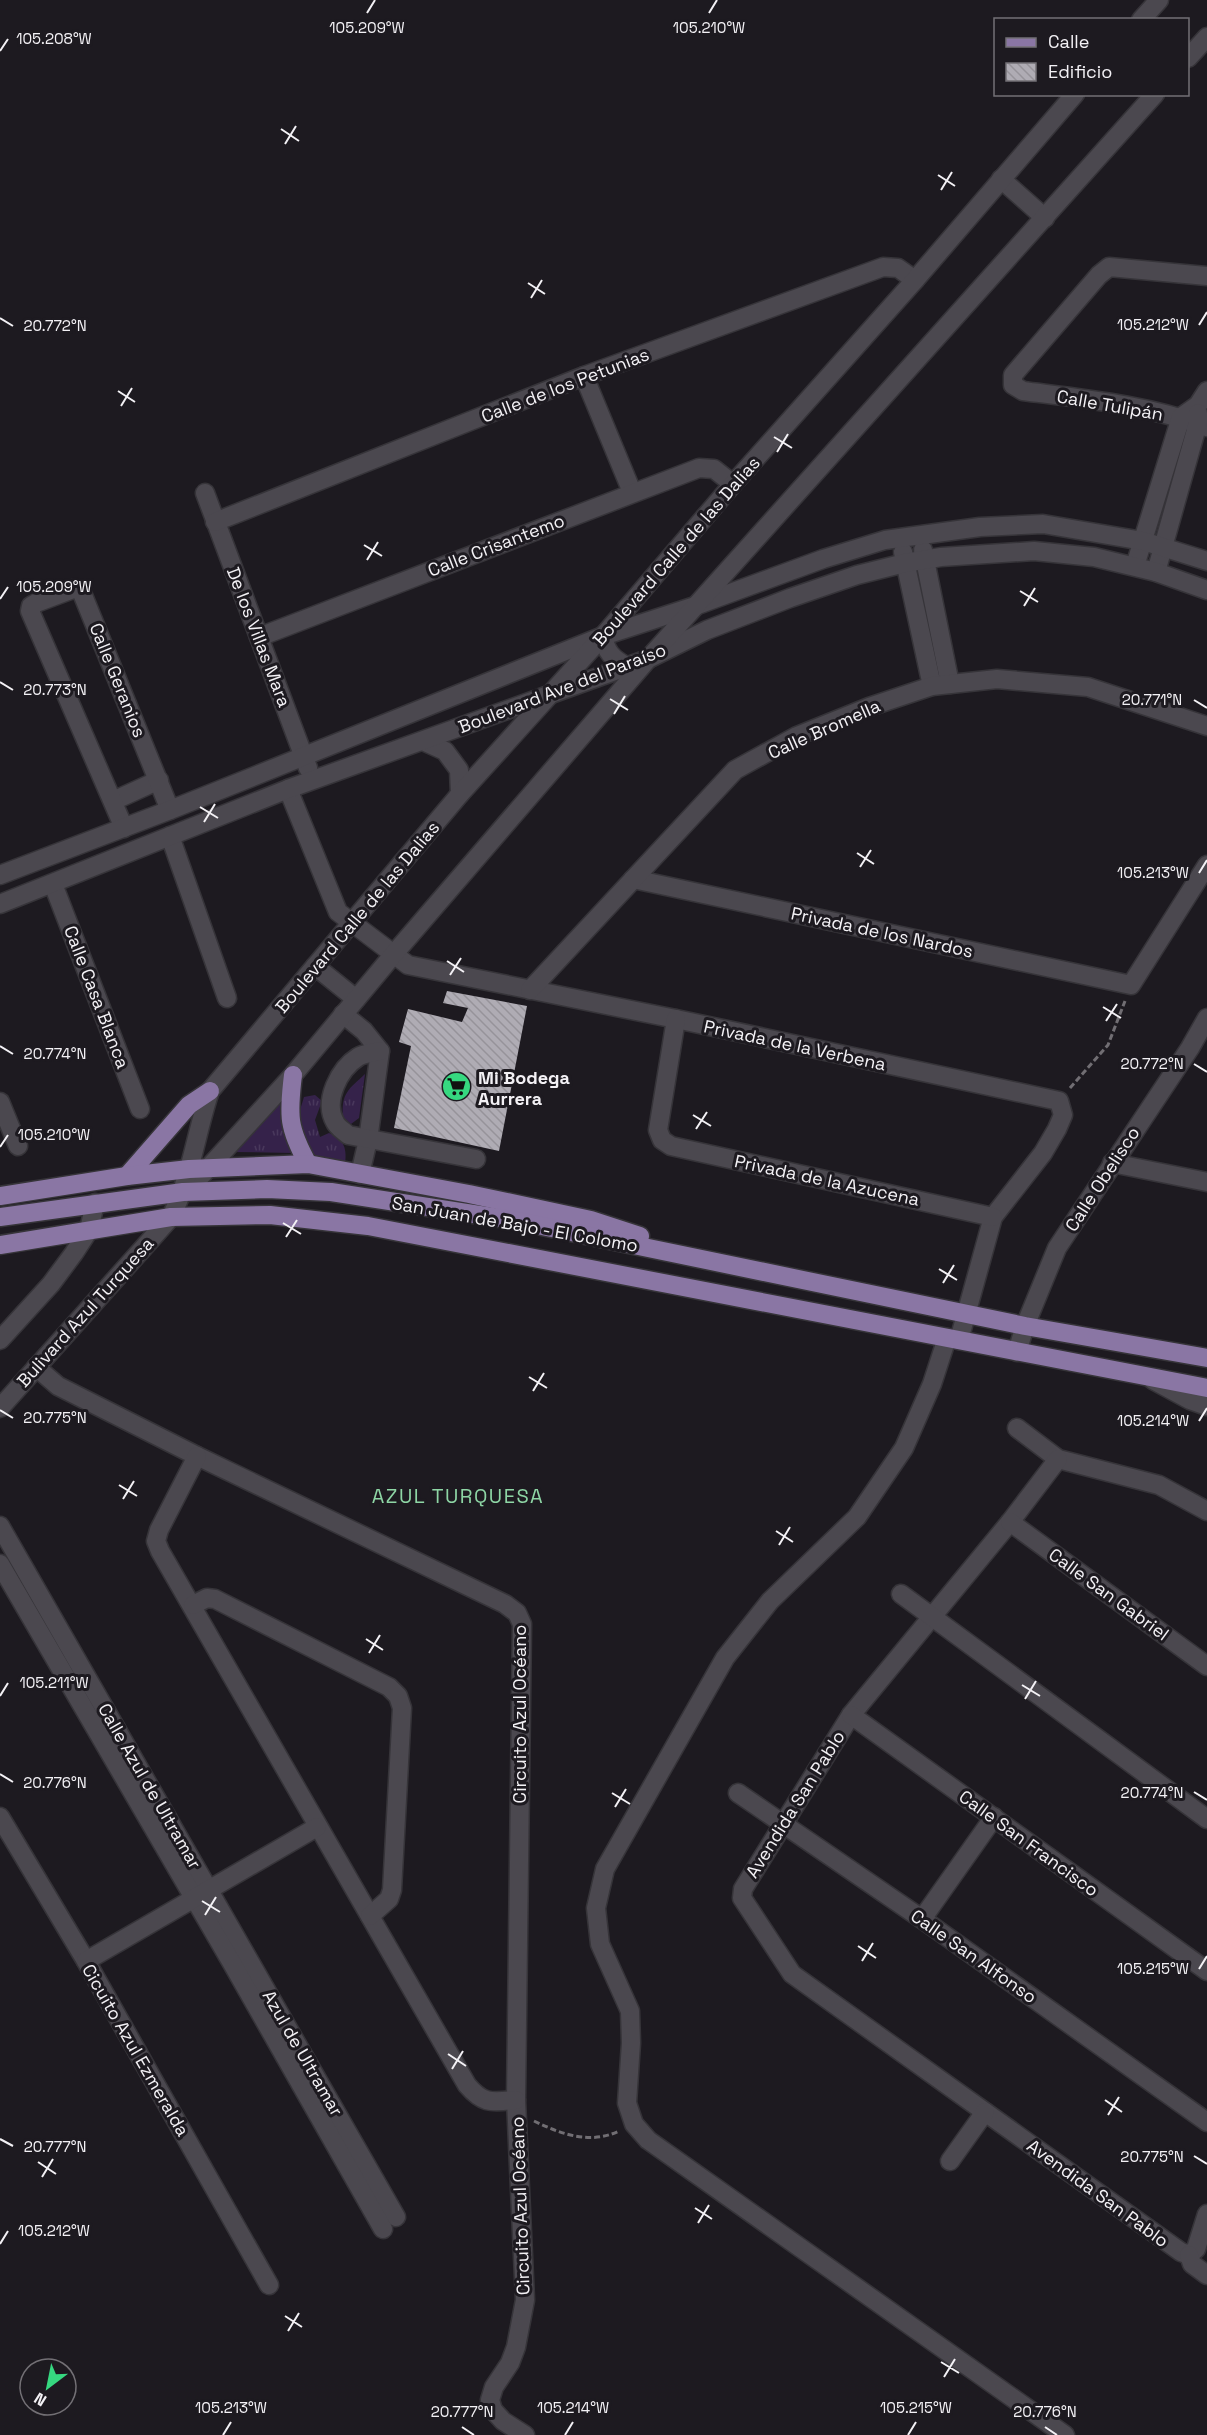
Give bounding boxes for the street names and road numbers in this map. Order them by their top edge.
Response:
street label: Calle de los Petunias [478,342,652,428]
street label: Calle Tulipán [1055,384,1165,426]
street label: Boulevard Calle de las Dalias [587,451,765,651]
street label: Calle Crisantemo [424,508,568,582]
street label: De los Villas Mara [222,564,296,710]
street label: Calle Geranios [85,619,151,741]
street label: Boulevard Ave del Paraíso [455,638,669,738]
street label: Calle Bromella [764,694,884,764]
street label: Boulevard Calle de las Dalias [270,816,444,1018]
street label: Privada de los Nardos [789,901,975,963]
street label: Calle Casa Blanca [59,922,135,1072]
street label: Privada de la Verbena [702,1014,888,1076]
street label: Calle Obelisco [1060,1122,1144,1236]
street label: Privada de la Azucena [732,1149,922,1211]
street label: San Juan de Bajo - El Colomo [390,1191,640,1257]
street label: Bulivard Azul Turquesa [12,1232,158,1392]
street label: Calle San Gabriel [1044,1543,1174,1645]
street label: Circuito Azul Océano [508,1625,531,1803]
street label: Calle Azul de Ultramar [93,1699,207,1873]
street label: Avendida San Pablo [740,1726,850,1882]
street label: Calle San Francisco [955,1785,1103,1901]
street label: Calle San Alfonso [906,1904,1042,2008]
street label: Cicuito Azul Ezmeralda [77,1960,195,2140]
street label: Azul de Ultramar [258,1986,349,2120]
street label: Circuito Azul Océano [505,2116,535,2296]
street label: Avendida San Pablo [1023,2134,1173,2252]

